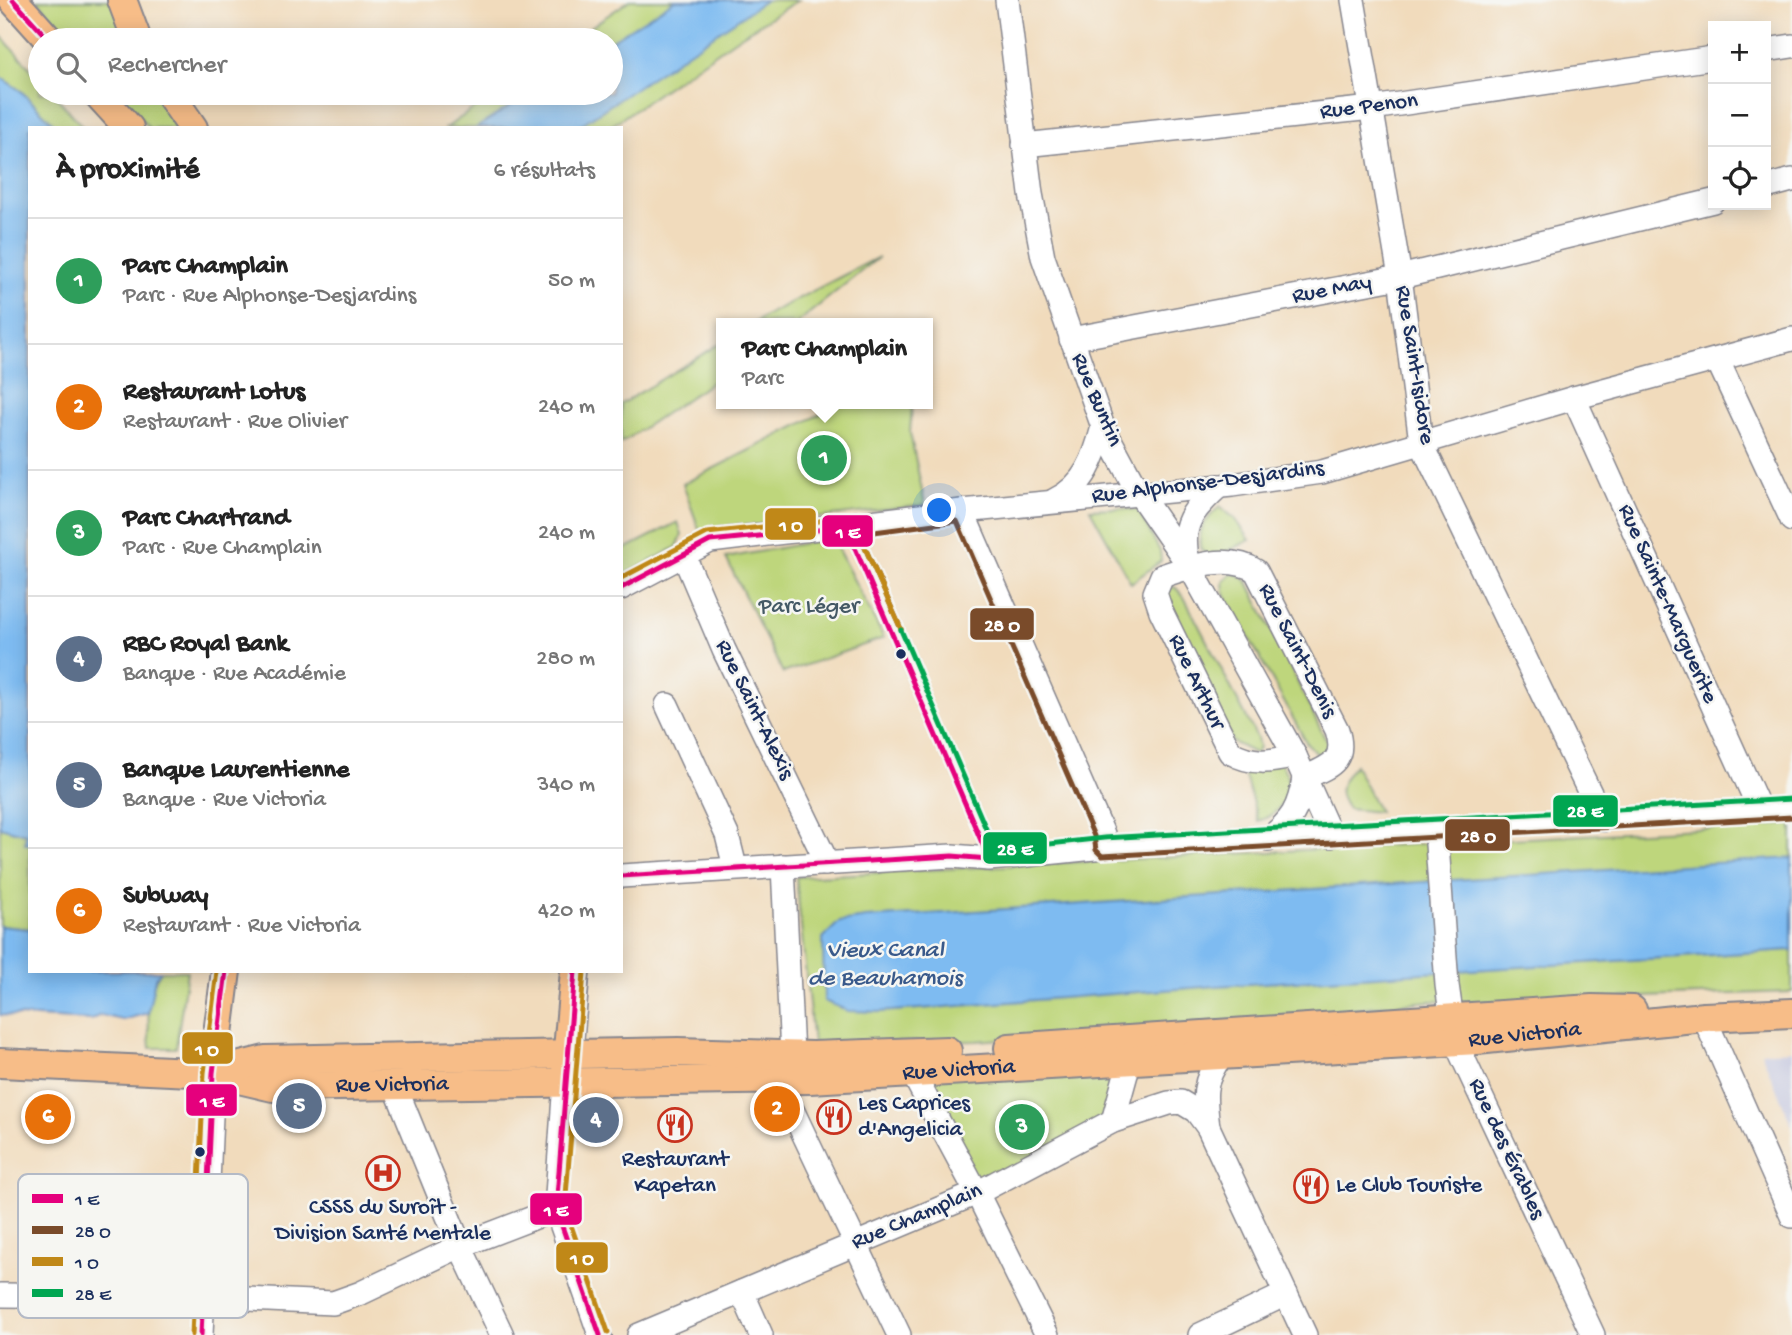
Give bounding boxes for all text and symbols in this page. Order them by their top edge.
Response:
map controls [1708,21,1771,210]
button: + [1708,21,1771,84]
search box [28,28,623,105]
icon: search [52,48,90,86]
text: Rechercher [108,51,226,82]
button: − [1708,84,1771,147]
street label: Rue Penon [1318,88,1420,126]
button: locate [1708,147,1771,210]
text: À proximité [56,154,200,189]
text: 6 résultats [494,158,595,185]
text: Parc Champlain [123,252,288,283]
text: 1 [74,268,84,295]
text: 50 m [548,268,595,295]
street label: Rue May [1290,269,1374,311]
text: Parc · Rue Alphonse-Desjardins [123,283,416,310]
street label: Rue Saint-Isidore [1388,284,1440,448]
popup [716,318,933,409]
text: Parc Champlain [742,335,907,366]
street label: Rue Buntin [1064,349,1128,451]
text: Parc [742,366,783,393]
text: Restaurant Lotus [123,378,305,409]
text: 2 [73,394,85,421]
text: 240 m [538,394,595,421]
text: Restaurant · Rue Olivier [123,409,347,436]
pin: 1 [801,432,847,484]
street label: Rue Alphonse-Desjardins [1090,455,1326,511]
your location [922,493,956,527]
street label: Rue Sainte-Marguerite [1611,500,1724,709]
text: Parc Chartrand [123,504,290,535]
line badge: 1 O [764,507,817,541]
line badge: 1 E [821,514,874,548]
text: 1 O [778,516,803,539]
text: 3 [73,520,85,547]
text: 240 m [538,520,595,547]
text: 1 E [835,523,861,546]
text: Parc · Rue Champlain [123,535,322,562]
street label: Rue Saint-Denis [1252,579,1343,723]
park label: Parc Léger [758,594,861,621]
line badge: 28 O [969,607,1035,641]
text: 28 O [984,616,1020,639]
text: RBC Royal Bank [123,630,288,661]
street label: Rue Arthur [1161,630,1231,736]
street label: Rue Saint-Alexis [709,636,800,785]
text: 4 [74,646,84,673]
text: 280 m [536,646,595,673]
unlabelled marker [894,647,908,661]
text: Banque · Rue Académie [123,661,346,688]
text: Banque Laurentienne [123,756,349,787]
text: 5 [73,772,85,799]
text: 340 m [537,772,595,799]
text: Banque · Rue Victoria [123,787,326,814]
line badge: 28 E [1552,794,1619,828]
text: 28 E [1567,802,1604,825]
line badge: 28 O [1444,818,1511,852]
text: 28 O [1460,827,1496,850]
line badge: 28 E [982,831,1048,865]
text: 28 E [997,840,1034,863]
text: Subway [123,882,208,913]
text: 6 [73,898,85,925]
text: 420 m [538,898,595,925]
text: Restaurant · Rue Victoria [123,913,361,940]
water label: Vieux Canal de Beauharnois [808,937,964,994]
street label: Rue Victoria [1468,1016,1584,1054]
line badge: 1 O [181,1031,234,1065]
text: 1 O [194,1040,219,1063]
street label: Rue Victoria [902,1053,1017,1087]
street label: Rue Victoria [335,1071,450,1100]
street label: Rue des Érables [1462,1074,1551,1224]
pin: 5 [276,1080,322,1132]
line badge: 1 E [185,1083,238,1117]
pin: 2 [754,1083,800,1135]
pin: 6 [25,1091,71,1143]
place label: Les Caprices d'Angelicia [858,1091,971,1144]
text: 1 E [199,1092,225,1115]
pin: 4 [573,1094,619,1146]
restaurant icon: Les Caprices d'Angelicia [815,1098,853,1136]
pin: 3 [999,1101,1045,1153]
restaurant icon: Restaurant Kapetan [656,1106,694,1144]
unlabelled marker [193,1145,207,1159]
place label: Restaurant Kapetan [622,1147,730,1200]
hospital icon: CSSS du Suroît - Division Santé Mentale [364,1154,402,1192]
restaurant icon: Le Club Touriste [1292,1167,1330,1205]
place label: Le Club Touriste [1336,1173,1483,1200]
legend [18,1174,248,1318]
street label: Rue Champlain [848,1177,986,1257]
text: 1 E [74,1190,100,1213]
line badge: 1 E [529,1192,583,1226]
place label: CSSS du Suroît - Division Santé Mentale [273,1195,492,1248]
text: 1 E [543,1201,569,1224]
text: 28 O [75,1222,111,1245]
line badge: 1 O [555,1241,609,1274]
text: 1 O [569,1249,594,1272]
text: 1 O [74,1253,99,1276]
text: 28 E [75,1285,112,1308]

